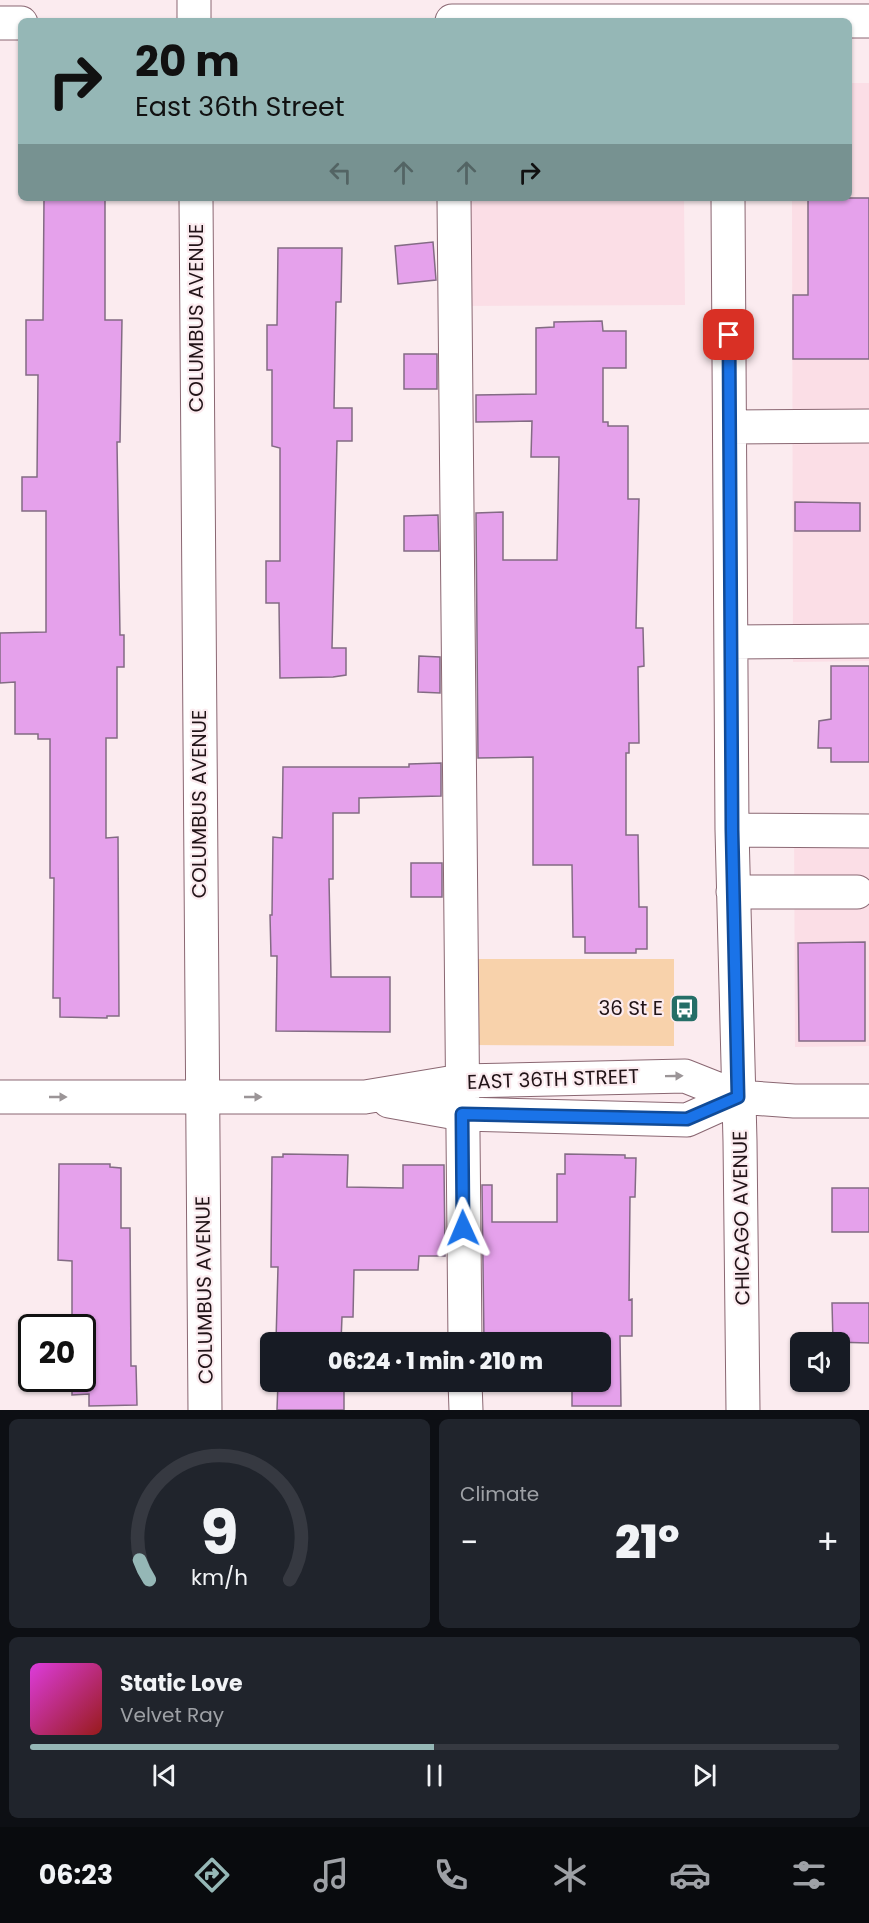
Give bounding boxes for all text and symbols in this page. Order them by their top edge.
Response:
text: 20 m [135,32,240,91]
icon: right [36,42,114,120]
text: East 36th Street [135,88,345,125]
icon: left [324,156,357,189]
icon: ahead [387,156,420,189]
icon: ahead [450,156,483,189]
icon: right [513,156,546,189]
street label: COLUMBUS AVENUE [182,224,210,412]
pin [703,309,754,360]
icon: arrive [712,318,745,351]
street label: COLUMBUS AVENUE [185,710,213,898]
bus stop icon: 36 St E [668,992,700,1024]
place label: 36 St E [599,994,663,1022]
street label: EAST 36TH STREET [466,1062,640,1096]
one-way arrow [665,1071,684,1081]
one-way arrow [49,1092,68,1102]
one-way arrow [244,1092,263,1102]
street label: CHICAGO AVENUE [725,1130,757,1306]
street label: COLUMBUS AVENUE [188,1196,220,1384]
position arrow [431,1196,495,1260]
speed limit sign: 20 [18,1314,96,1392]
map controls [790,1332,850,1392]
button: sound [790,1332,850,1392]
text: 06:24 · 1 min · 210 m [328,1346,543,1377]
text: Climate [460,1480,539,1508]
text: 9 [200,1488,239,1576]
text: 21° [615,1511,680,1574]
text: − [460,1519,478,1566]
text: + [816,1519,839,1566]
text: km/h [191,1563,248,1594]
text: Static Love [120,1668,243,1699]
text: Velvet Ray [120,1701,224,1729]
icon: previous [148,1759,181,1792]
icon: pause [418,1759,451,1792]
icon: next [688,1759,721,1792]
icon: directions [191,1854,233,1896]
icon: music [310,1854,352,1896]
icon: phone [430,1854,472,1896]
icon: climate [549,1854,591,1896]
icon: car [669,1854,711,1896]
icon: filters [788,1854,830,1896]
text: 06:23 [39,1856,113,1893]

